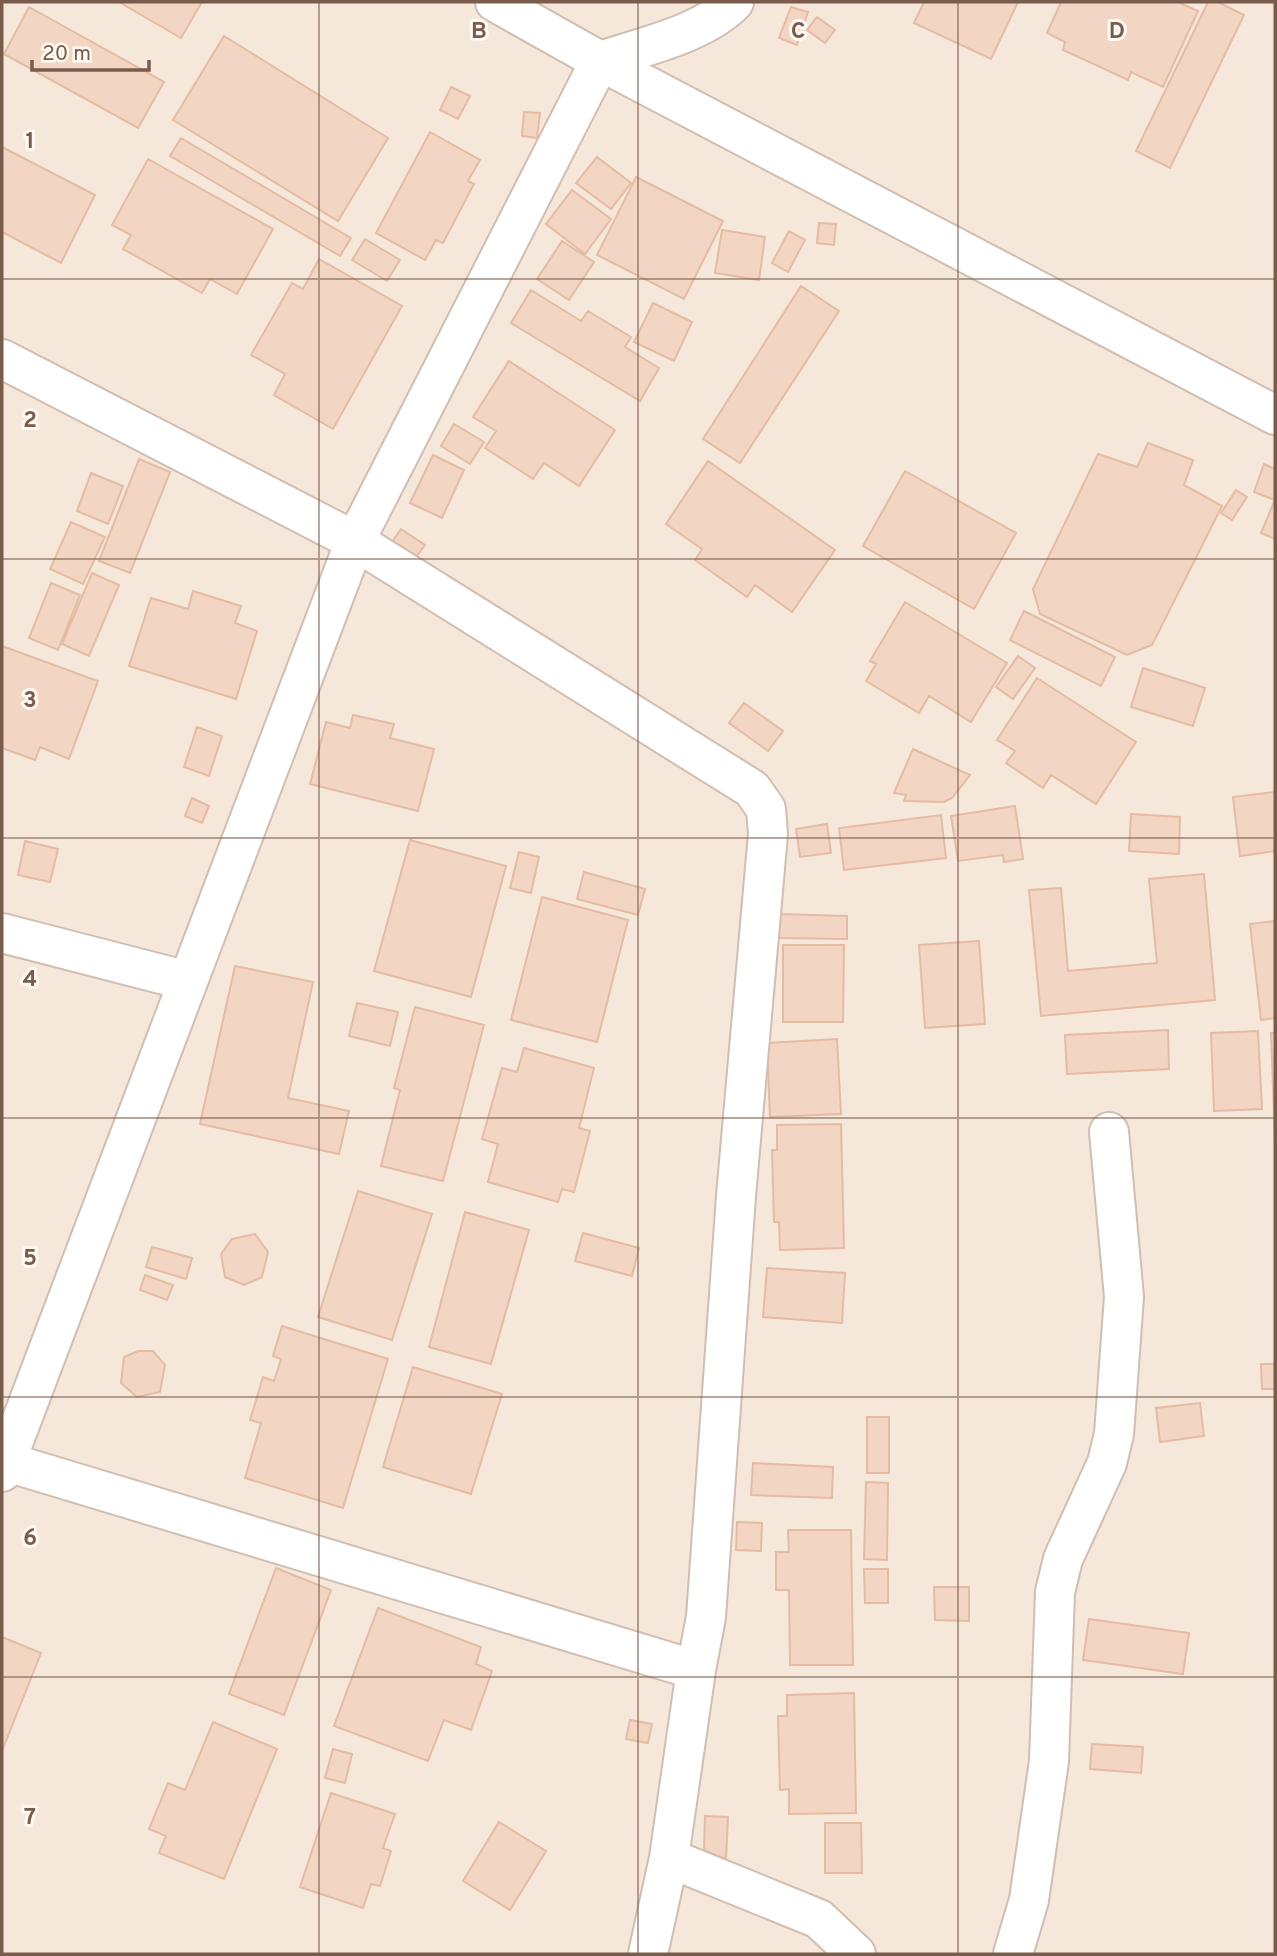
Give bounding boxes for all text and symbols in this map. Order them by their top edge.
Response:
text: B [471,18,487,47]
text: C [791,18,805,47]
text: D [1109,18,1125,47]
scale bar [32,28,149,72]
text: 20 m [42,41,91,68]
text: 1 [25,128,35,157]
text: 2 [23,407,37,436]
text: 3 [23,687,37,716]
text: 4 [23,966,37,995]
text: 5 [23,1245,37,1274]
text: 6 [23,1525,37,1554]
text: 7 [24,1804,36,1833]

